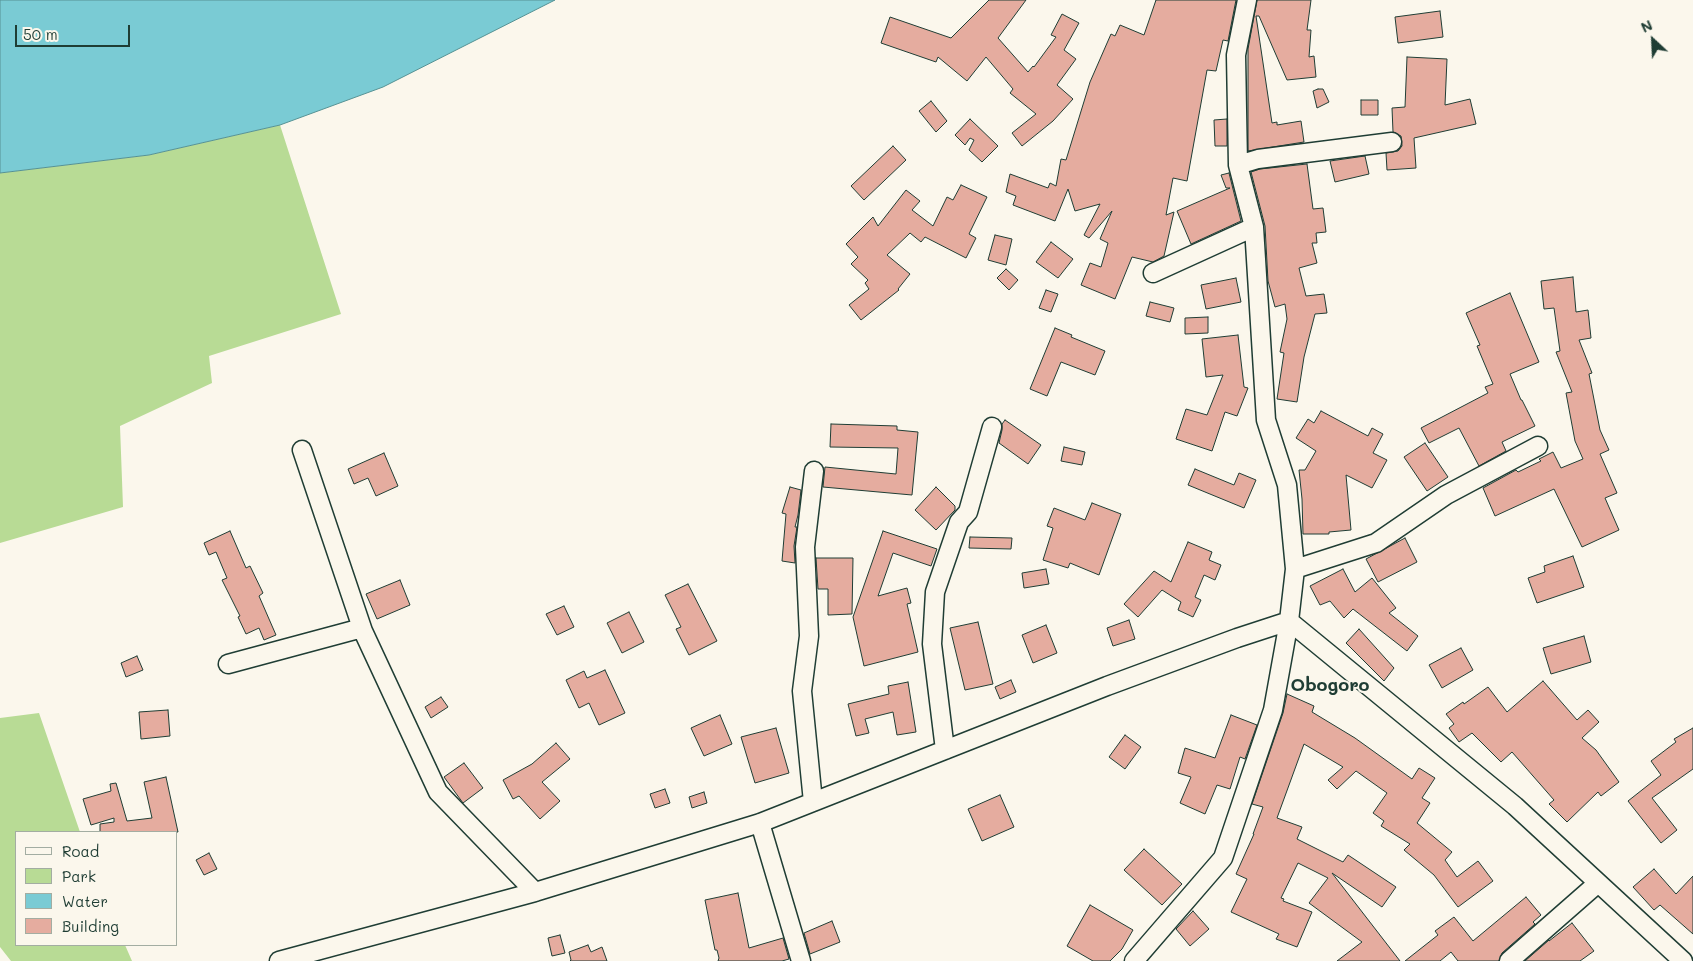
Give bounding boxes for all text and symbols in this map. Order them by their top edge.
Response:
scale bar [18,15,132,47]
north arrow [1628,15,1678,65]
text: N [1638,15,1655,37]
text: 50 m [23,24,58,44]
district label: Obogoro [1291,674,1369,696]
legend [15,831,178,946]
text: Road [62,841,99,861]
text: Park [62,866,96,886]
text: Water [62,891,108,911]
text: Building [62,916,119,936]

